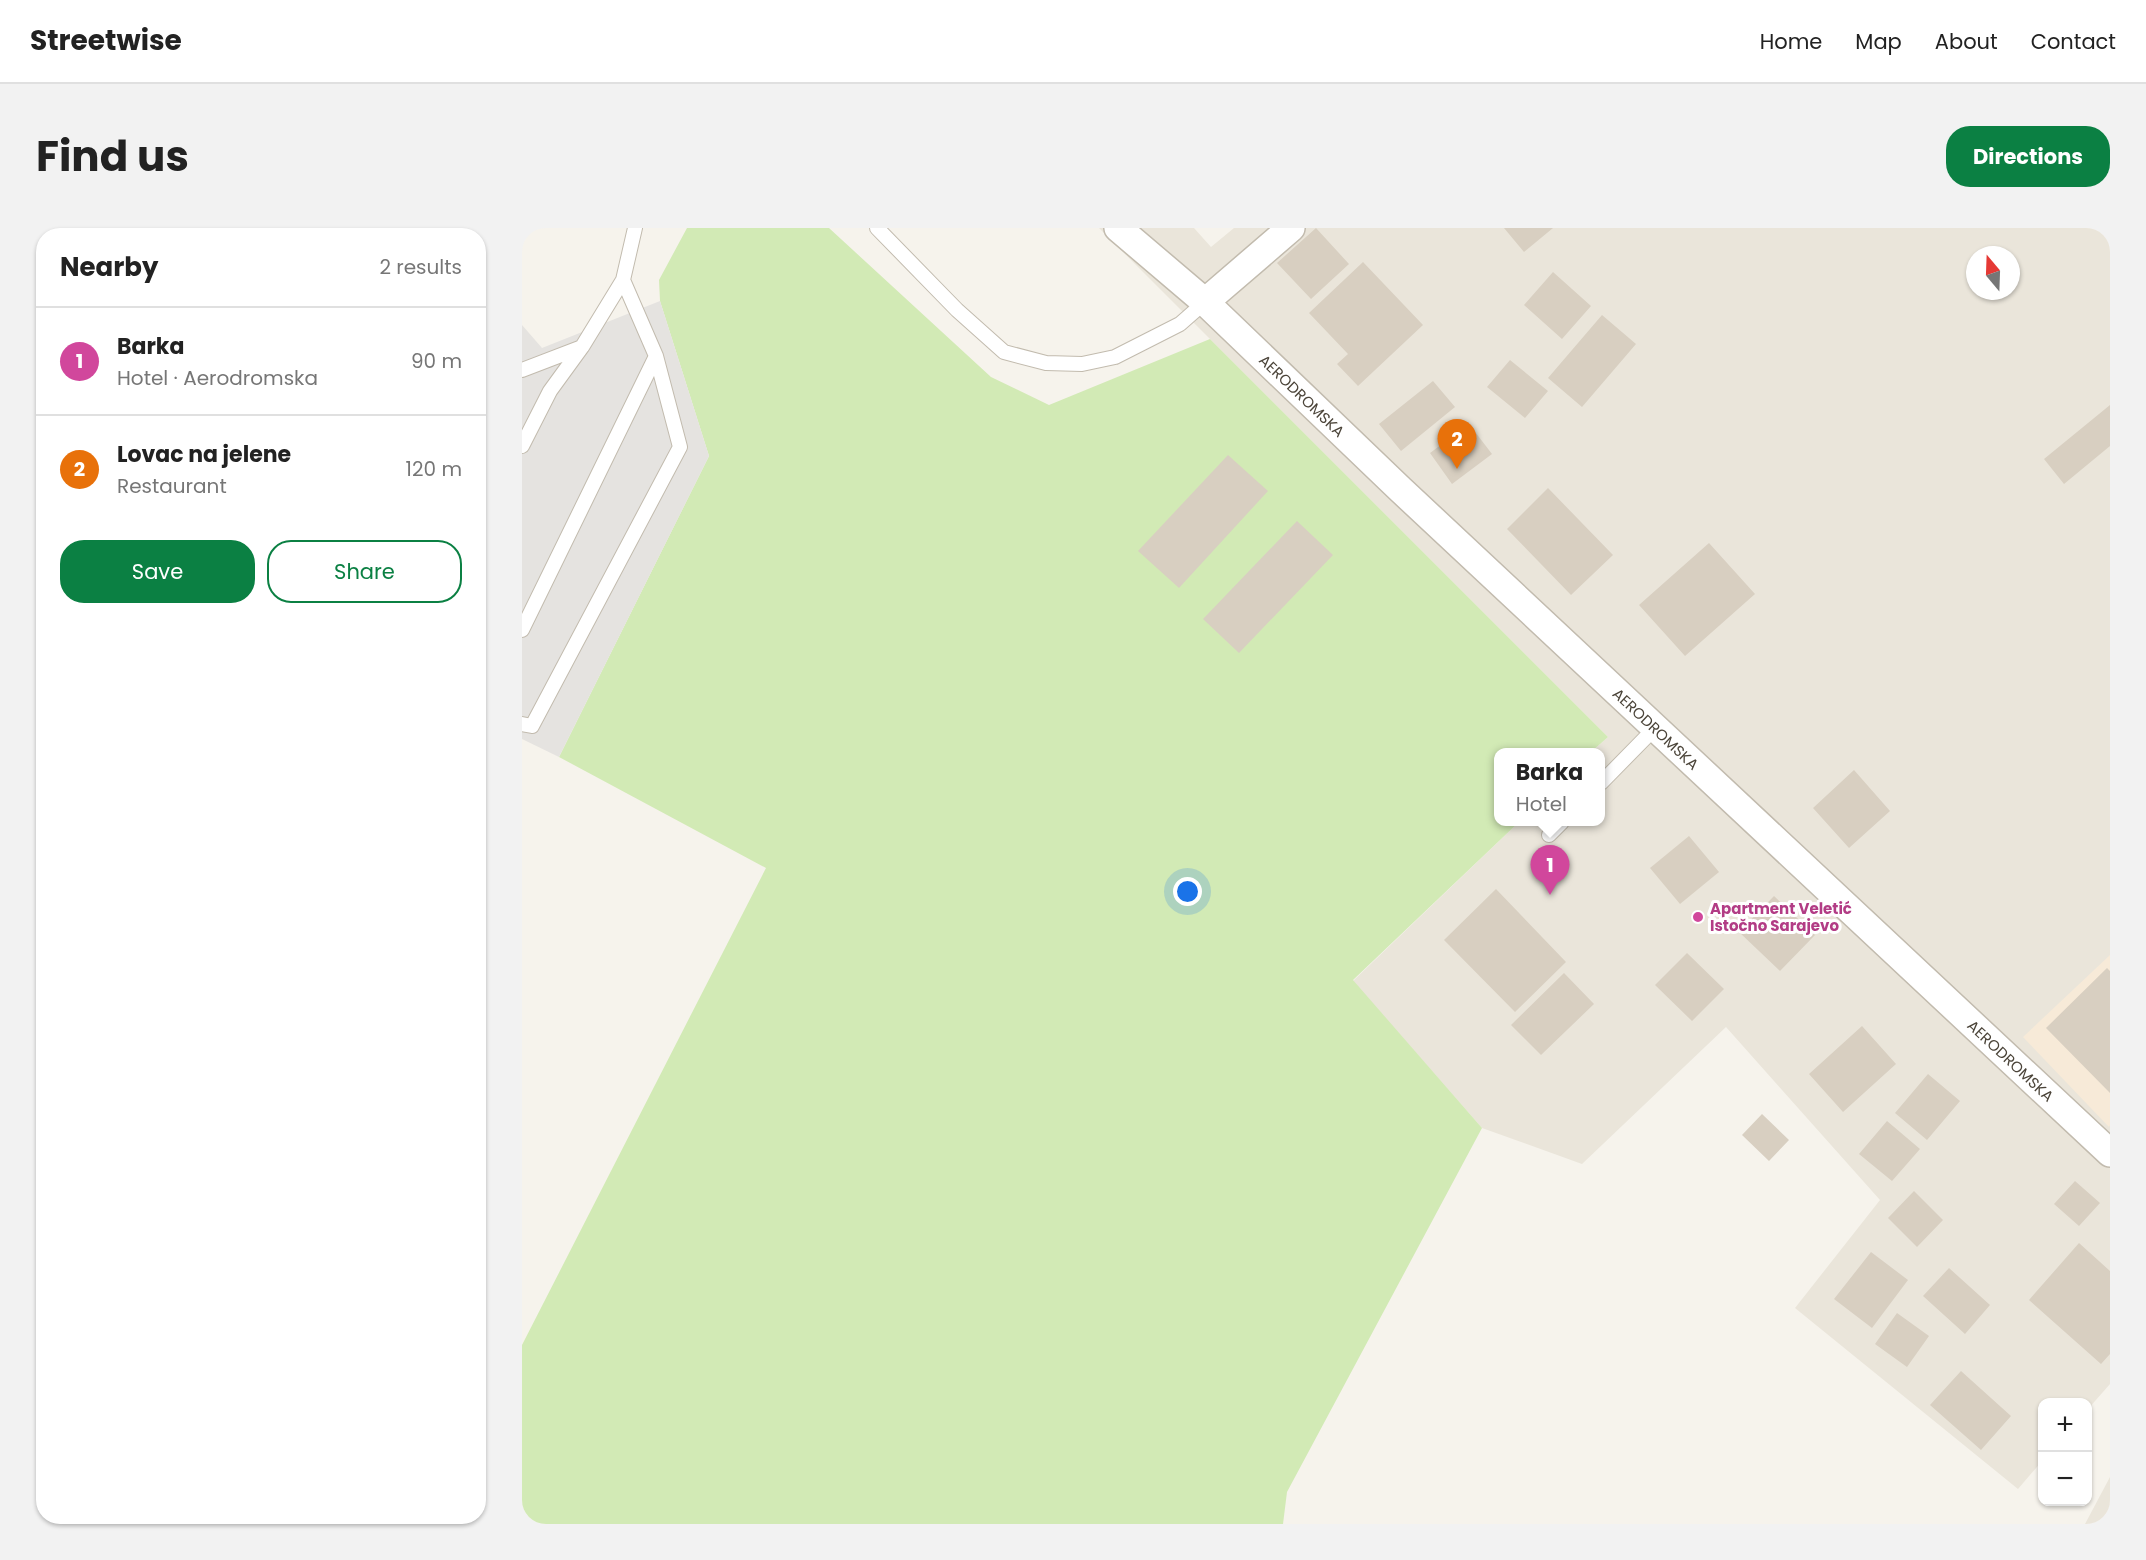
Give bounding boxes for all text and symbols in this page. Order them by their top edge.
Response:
text: Streetwise [30,21,182,60]
text: Home [1760,27,1822,56]
text: Map [1855,27,1902,56]
text: About [1935,27,1998,56]
text: Contact [2031,27,2116,56]
button: Directions [1946,126,2110,187]
text: Find us [36,127,189,186]
north arrow [1966,246,2020,300]
text: Nearby [60,249,158,285]
text: 2 results [379,253,462,281]
text: Barka [117,331,184,362]
text: 1 [76,347,83,375]
text: 90 m [411,347,462,375]
street label: AERODROMSKA [1255,349,1350,441]
text: Hotel · Aerodromska [117,364,318,392]
pin: 2 [1438,420,1476,469]
text: Lovac na jelene [117,439,291,470]
text: 2 [74,455,85,483]
text: 120 m [406,455,462,483]
text: Restaurant [117,472,227,500]
button: Save [60,540,255,603]
button: Share [267,540,462,603]
street label: AERODROMSKA [1608,683,1704,774]
popup [1494,748,1605,826]
text: Barka [1516,757,1583,788]
text: Hotel [1516,790,1567,818]
pin: 1 [1530,846,1570,895]
your location [1173,877,1202,906]
place label: Apartment Veletić Istočno Sarajevo [1710,898,1852,936]
marker: Apartment Veletić Istočno Sarajevo [1691,910,1705,924]
street label: AERODROMSKA [1963,1015,2059,1106]
map controls [2038,1398,2092,1506]
button: + [2038,1398,2092,1452]
button: − [2038,1452,2092,1506]

